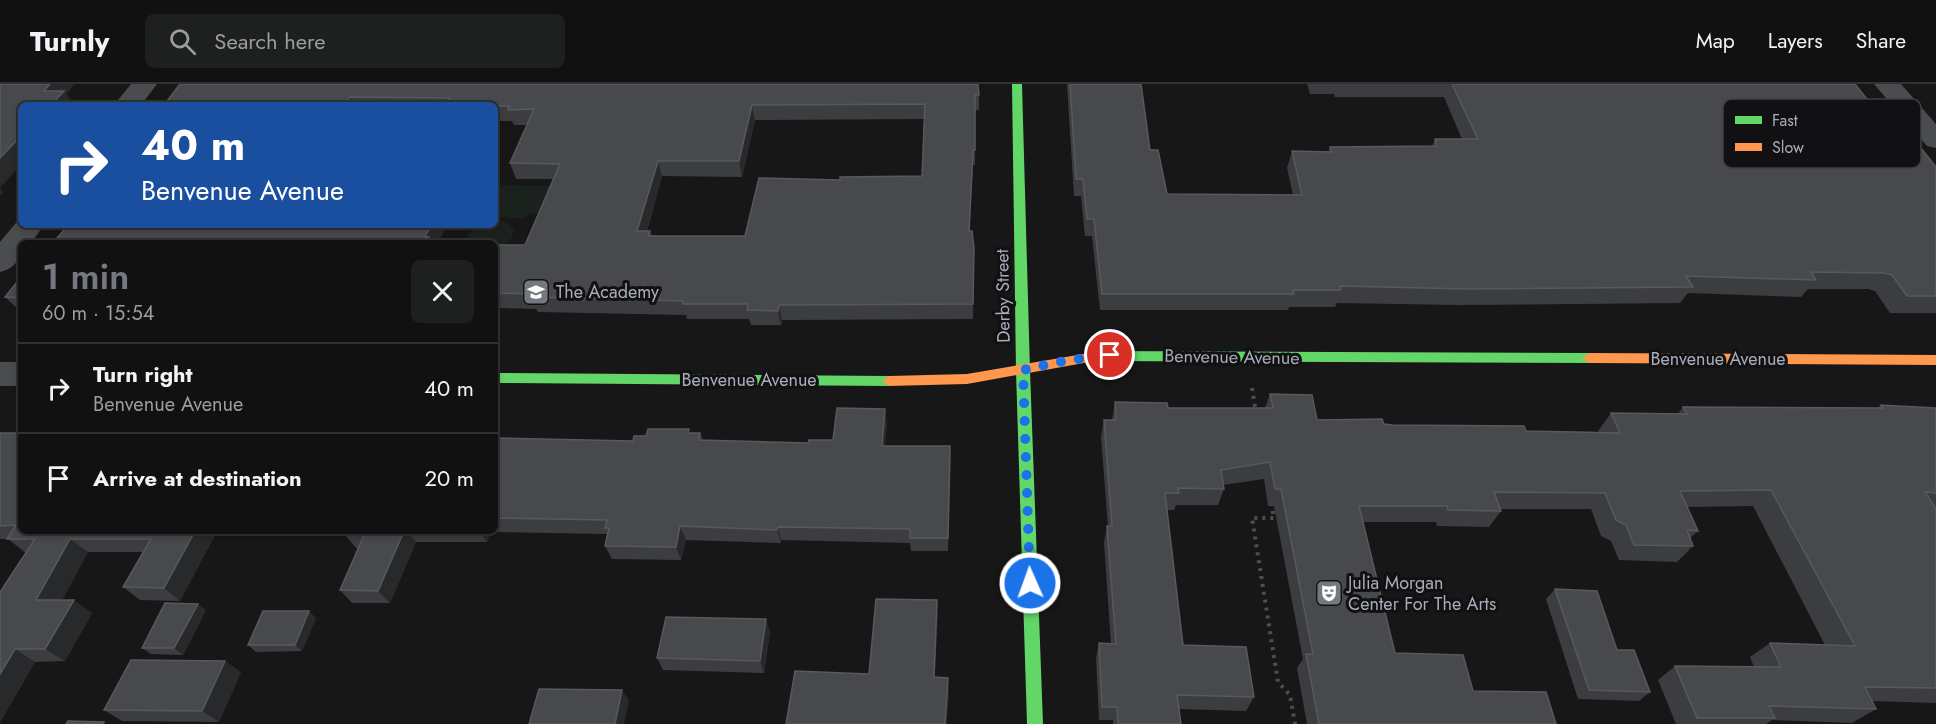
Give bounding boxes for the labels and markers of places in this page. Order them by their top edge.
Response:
school or university icon: The Academy [521,277,551,307]
place label: The Academy [556,279,659,305]
pin [1084,329,1135,380]
place label: Julia Morgan Center For The Arts [1346,570,1496,617]
theatre icon: Julia Morgan Center For The Arts [1314,578,1344,608]

